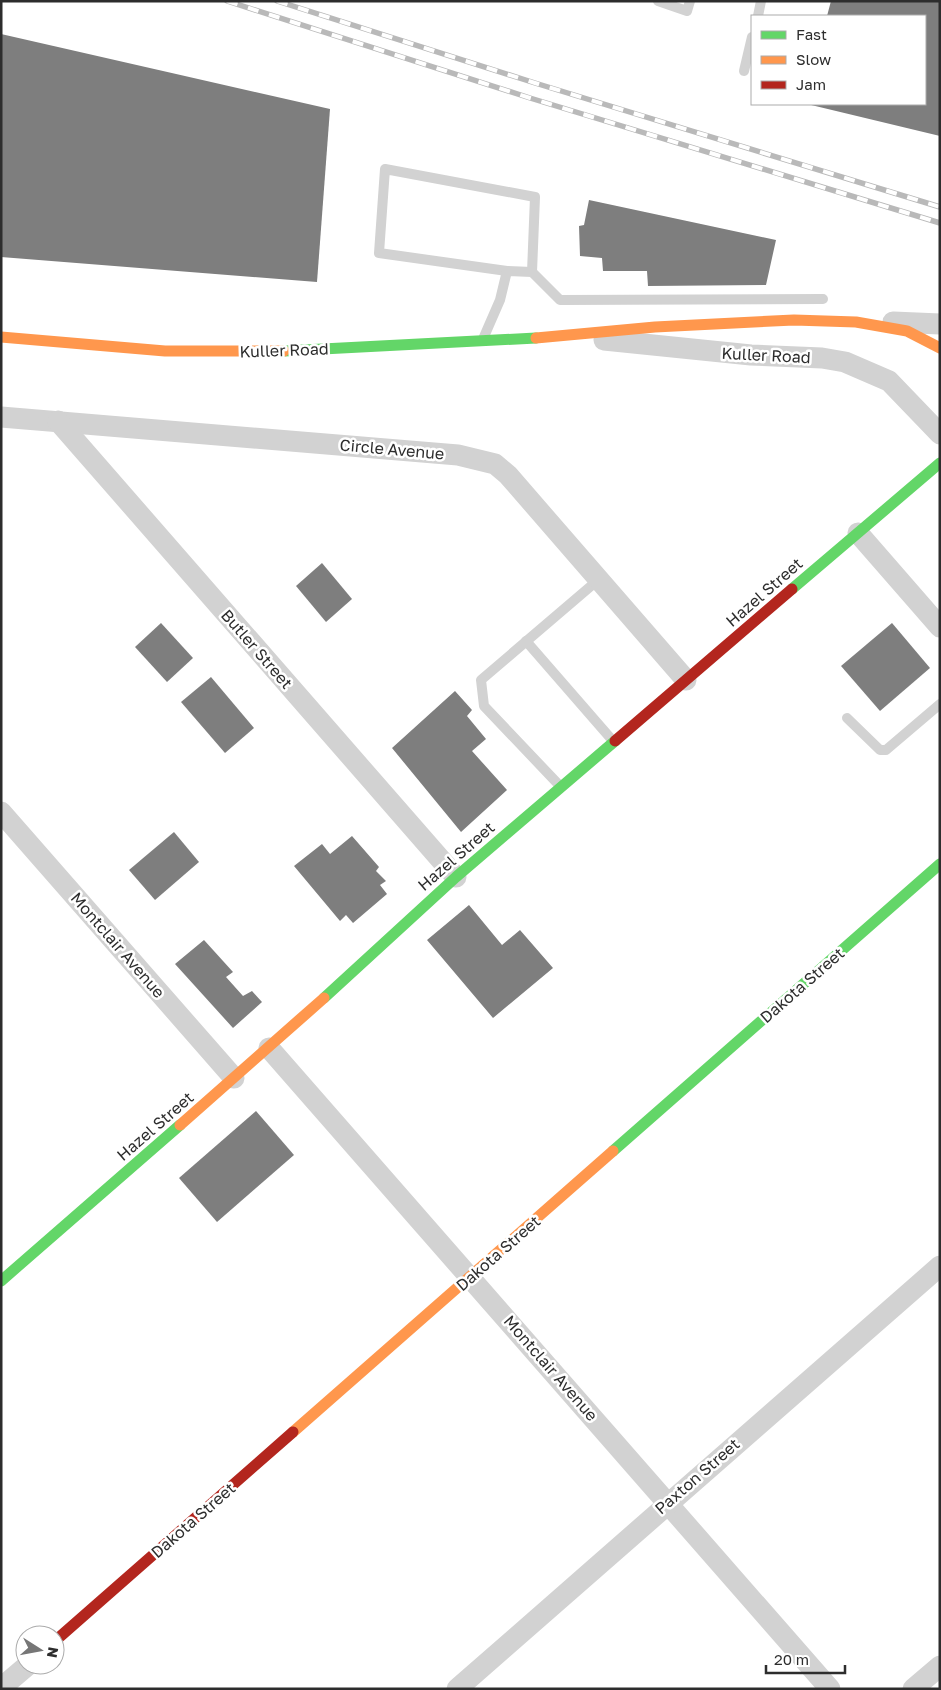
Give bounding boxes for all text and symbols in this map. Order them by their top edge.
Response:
legend [751,15,926,105]
text: Fast [796,25,827,43]
text: Slow [796,50,831,68]
text: Jam [796,75,826,93]
street label: Kuller Road [239,338,329,362]
street label: Kuller Road [721,343,811,367]
street label: Circle Avenue [339,434,445,464]
street label: Hazel Street [722,553,806,631]
street label: Butler Street [217,605,297,693]
street label: Hazel Street [414,817,498,895]
street label: Montclair Avenue [67,888,169,1002]
street label: Dakota Street [756,943,848,1027]
street label: Hazel Street [113,1087,197,1165]
street label: Dakota Street [452,1211,544,1295]
street label: Montclair Avenue [500,1311,602,1425]
street label: Paxton Street [651,1434,743,1518]
street label: Dakota Street [147,1478,239,1562]
north arrow [15,1625,65,1675]
scale bar [766,1642,845,1674]
text: N [44,1646,63,1659]
text: 20 m [774,1650,809,1668]

